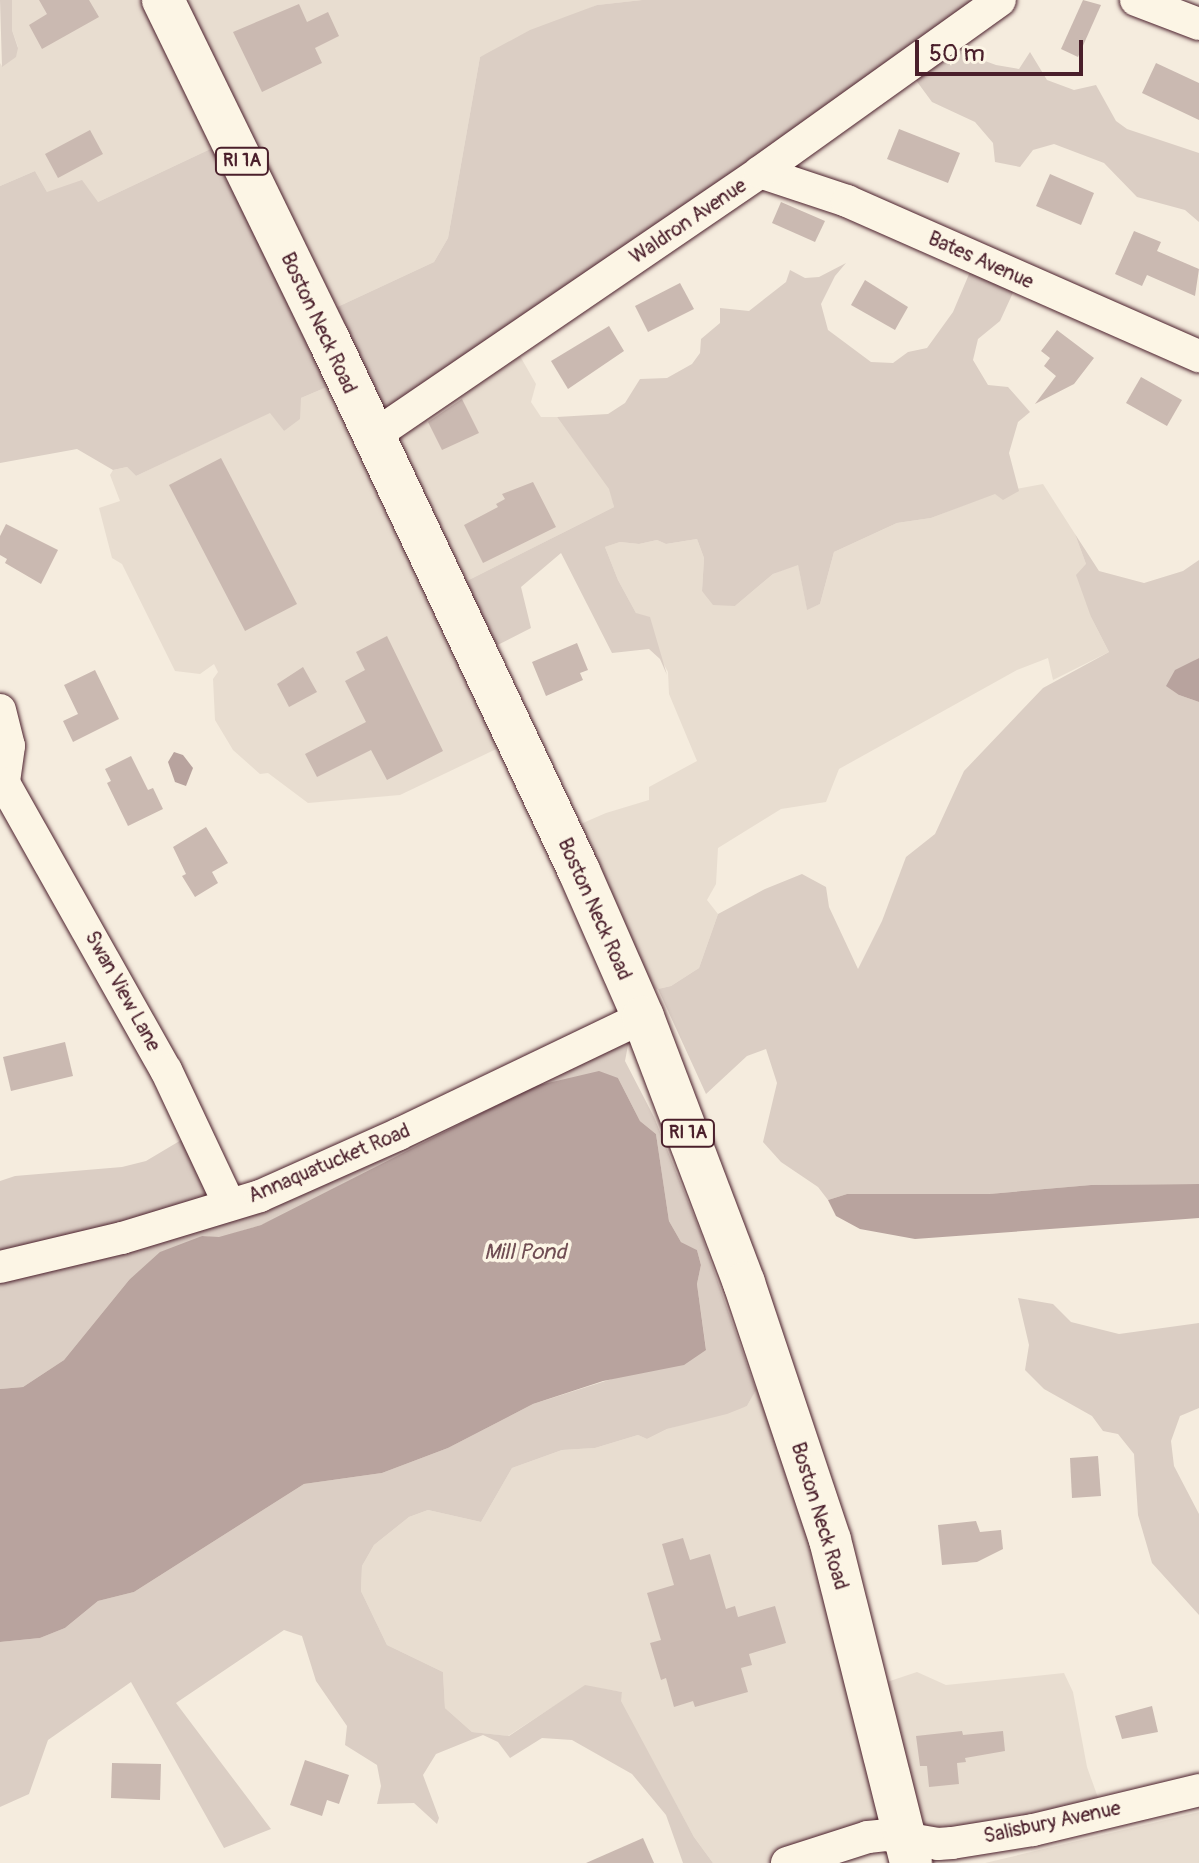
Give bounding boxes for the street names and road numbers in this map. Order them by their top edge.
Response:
road number: RI 1A [214,147,270,175]
street label: Waldron Avenue [625,173,751,269]
street label: Bates Avenue [925,226,1037,294]
street label: Boston Neck Road [276,249,362,397]
street label: Boston Neck Road [553,834,637,984]
street label: Swan View Lane [80,927,166,1055]
street label: Annaquatucket Road [245,1118,413,1208]
road number: RI 1A [660,1119,716,1147]
street label: Boston Neck Road [786,1439,854,1593]
street label: Salisbury Avenue [981,1796,1123,1848]

